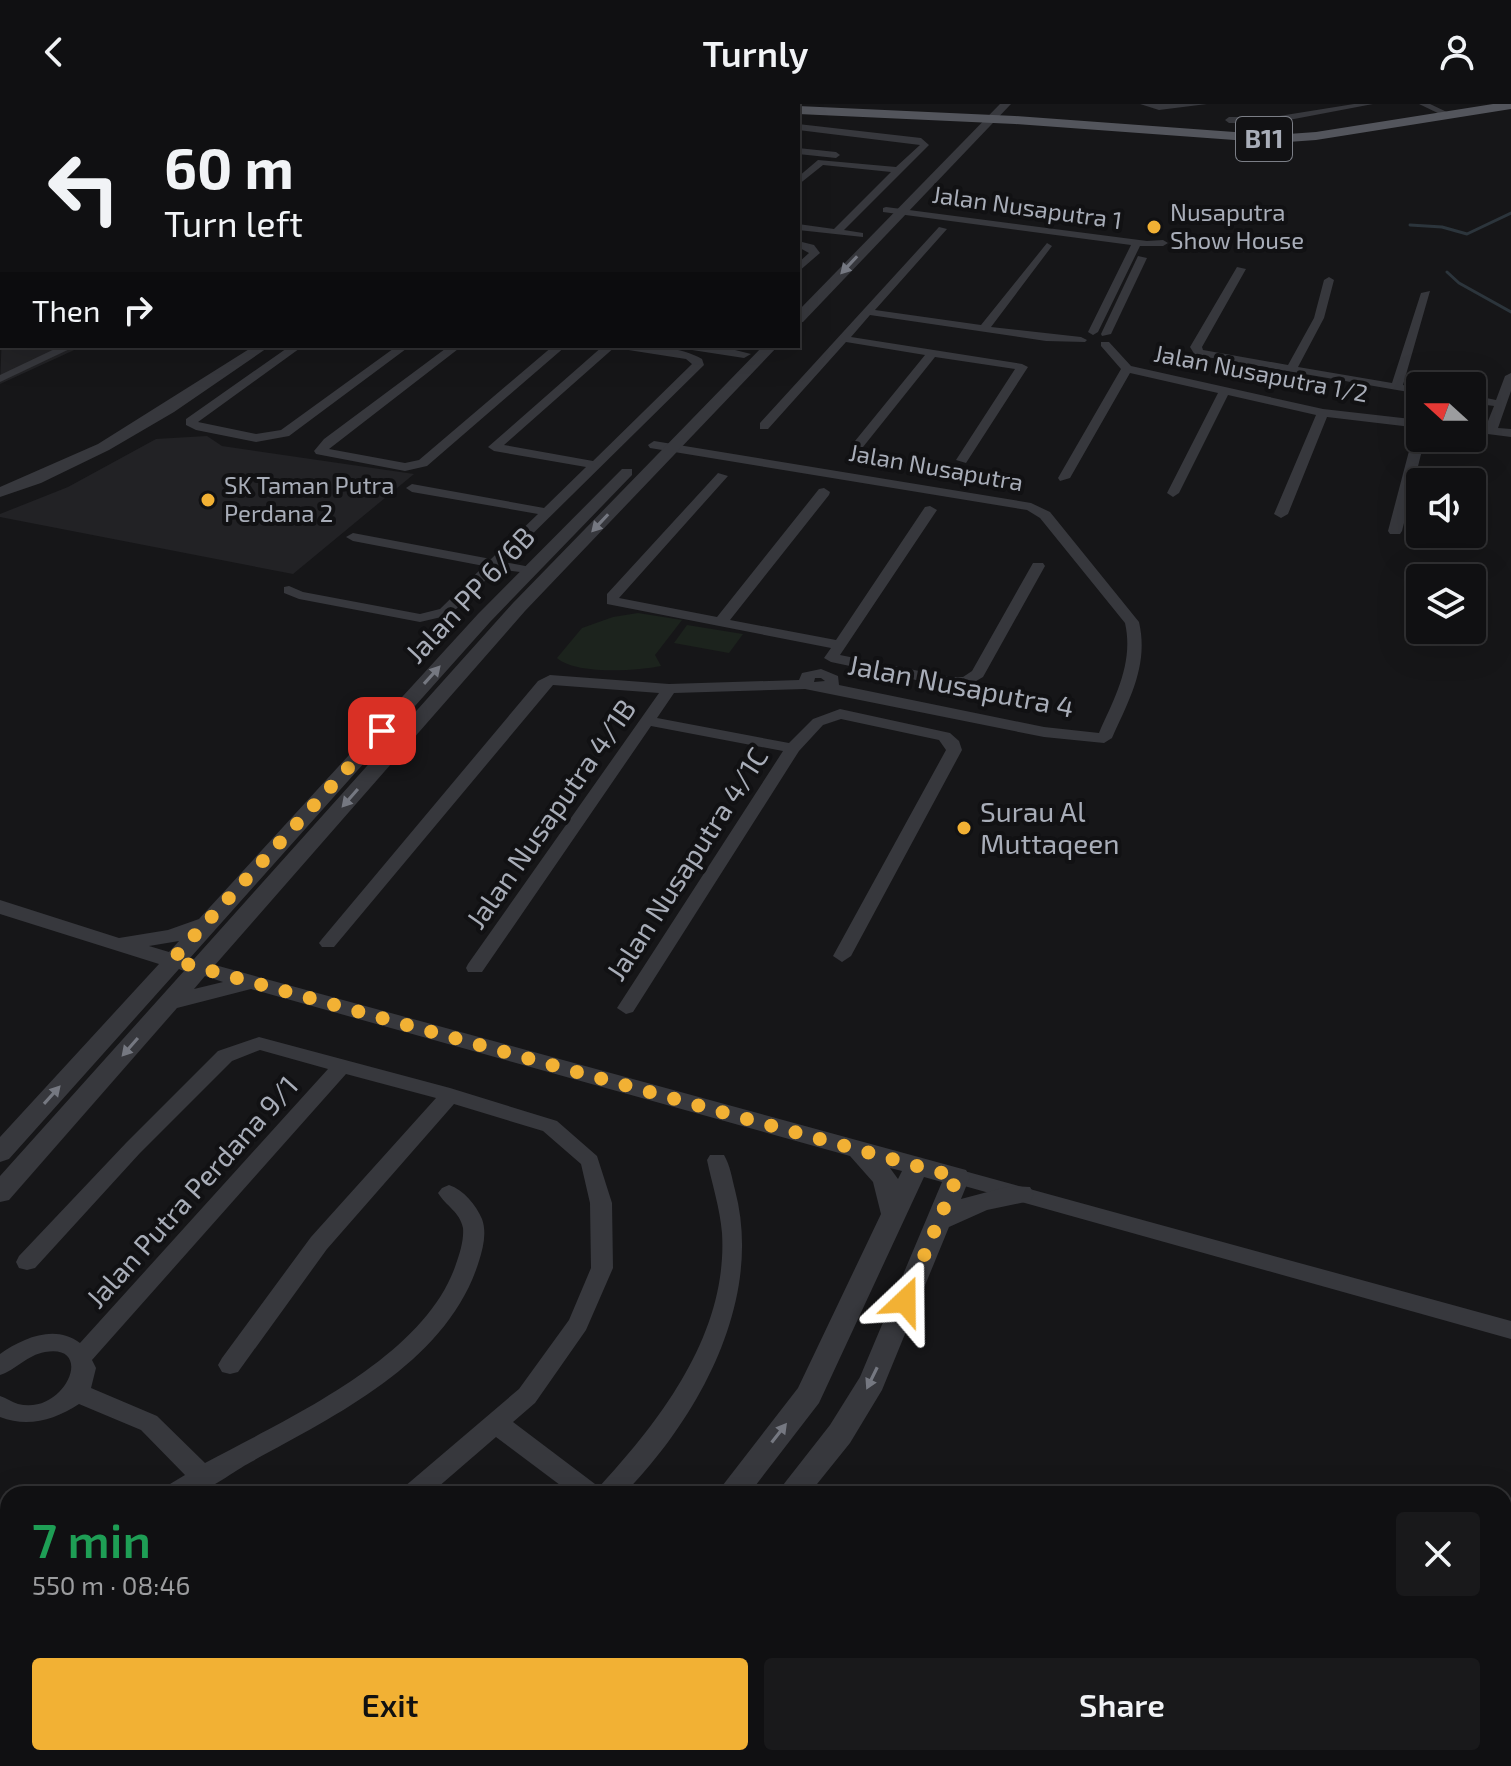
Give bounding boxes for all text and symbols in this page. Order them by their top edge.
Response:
icon: back [32,30,76,74]
icon: person [1435,30,1479,74]
text: Turnly [703,31,808,74]
road number: B11 [1236,117,1292,161]
text: 60 m [164,133,294,200]
icon: left [32,136,136,240]
street label: Jalan Nusaputra 1 [930,179,1124,234]
place label: Nusaputra Show House [1170,197,1304,254]
text: Turn left [164,201,303,244]
marker: Nusaputra Show House [1145,218,1163,236]
one-way arrow [840,255,859,274]
icon: right [116,288,160,332]
text: Then [32,292,100,328]
street label: Jalan Nusaputra 1/2 [1152,338,1371,407]
north arrow [1406,372,1486,452]
map controls [1406,372,1486,644]
street label: Jalan Nusaputra [847,437,1026,496]
button: sound [1406,468,1486,548]
place label: SK Taman Putra Perdana 2 [224,470,394,527]
marker: SK Taman Putra Perdana 2 [199,491,217,509]
one-way arrow [592,513,610,532]
street label: Jalan PP 6/6B [398,519,541,669]
button: layers [1406,564,1486,644]
street label: Jalan Nusaputra 4 [845,646,1077,724]
one-way arrow [423,666,441,685]
street label: Jalan Nusaputra 4/1B [458,692,642,935]
pin [348,697,416,765]
icon: arrive [360,709,404,753]
street label: Jalan Nusaputra 4/1C [598,741,774,986]
one-way arrow [341,788,359,807]
place label: Surau Al Muttaqeen [980,794,1120,860]
marker: Surau Al Muttaqeen [955,819,973,837]
one-way arrow [121,1037,139,1056]
street label: Jalan Putra Perdana 9/1 [78,1068,304,1314]
one-way arrow [43,1086,60,1106]
position arrow [863,1259,947,1343]
one-way arrow [865,1367,879,1390]
one-way arrow [770,1423,787,1443]
text: 7 min [32,1510,151,1568]
button: close [1396,1512,1480,1596]
text: 550 m · 08:46 [32,1569,190,1600]
button: Exit [32,1658,748,1750]
button: Share [764,1658,1480,1750]

